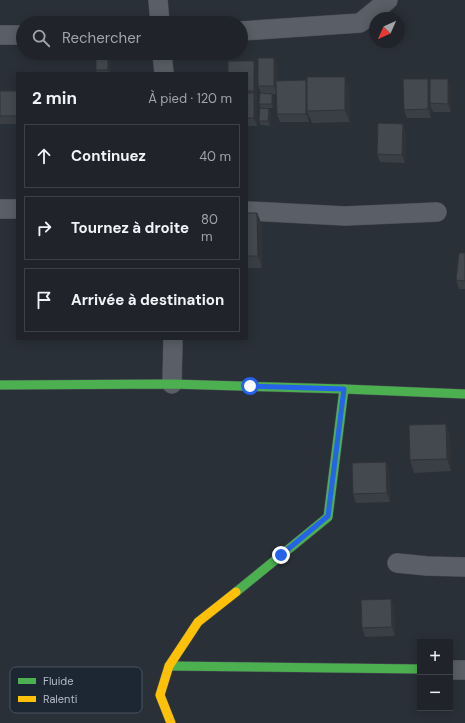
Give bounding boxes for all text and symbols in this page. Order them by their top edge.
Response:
north arrow [369,12,405,48]
search box [16,16,248,60]
icon: search [30,27,52,49]
text: Rechercher [62,28,141,48]
text: 2 min [32,87,77,109]
text: À pied · 120 m [148,90,232,107]
icon: ahead [33,145,55,167]
text: Continuez [71,146,146,166]
text: 40 m [199,148,231,165]
text: 80 m [201,211,218,245]
icon: right [33,217,55,239]
text: Tournez à droite [71,218,189,238]
icon: arrive [33,289,55,311]
text: Arrivée à destination [71,290,224,310]
route start [241,377,259,395]
route end [272,546,290,564]
map controls [417,639,453,711]
button: + [417,639,453,675]
legend [10,667,142,713]
text: Fluide [43,674,73,688]
button: − [417,675,453,711]
text: Ralenti [43,692,77,706]

